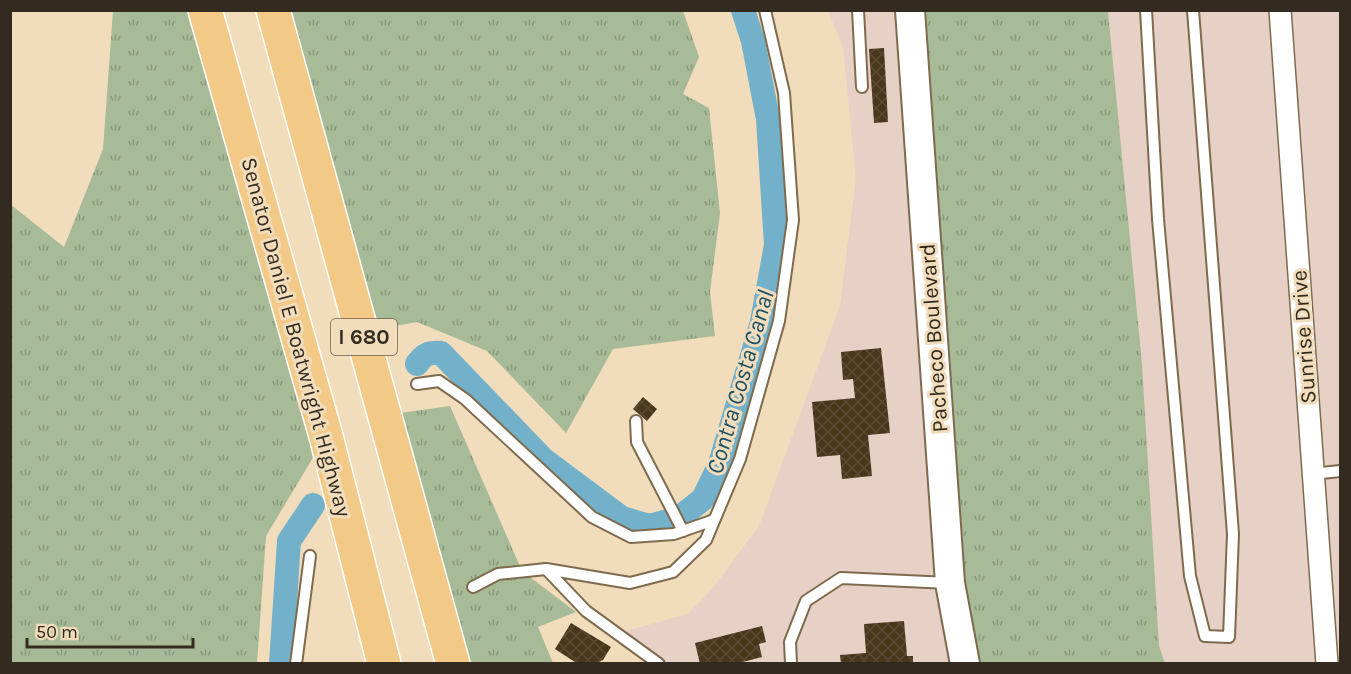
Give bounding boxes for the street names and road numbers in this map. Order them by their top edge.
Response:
street label: Senator Daniel E Boatwright Highway [235,155,357,520]
street label: Pacheco Boulevard [914,243,954,433]
street label: Sunrise Drive [1286,269,1322,405]
road number: I 680 [331,319,397,355]

